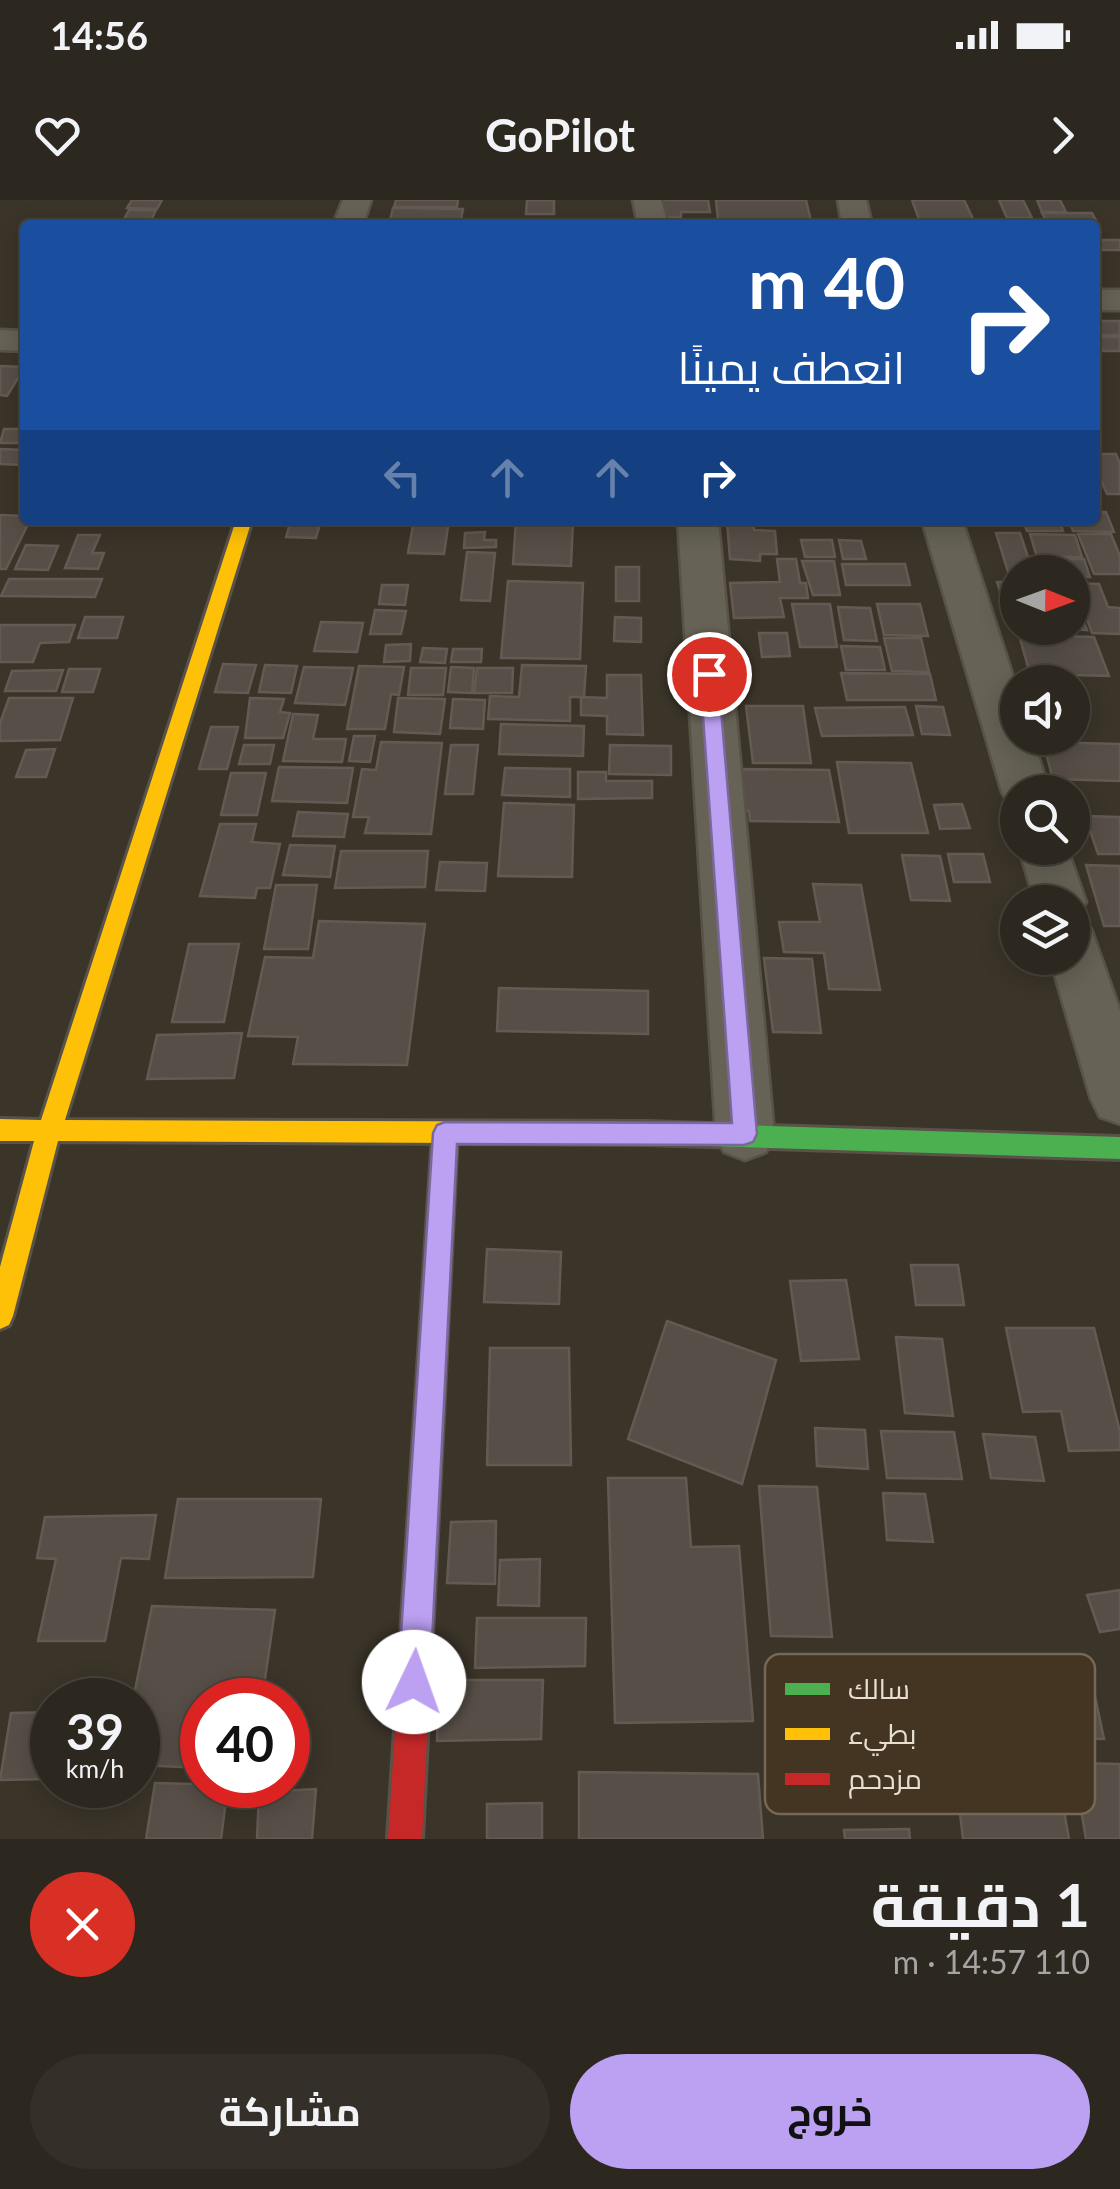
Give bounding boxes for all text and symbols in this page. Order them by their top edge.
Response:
text: 14:56 [50,12,148,58]
icon: heart [30,108,85,163]
text: GoPilot [485,108,635,162]
icon: forward [1035,108,1090,163]
text: 40 m [748,240,905,324]
icon: right [940,260,1070,390]
text: انعطف يمينًا [677,340,905,394]
icon: left [375,450,430,505]
icon: ahead [480,450,535,505]
icon: ahead [585,450,640,505]
icon: right [690,450,745,505]
north arrow [1000,555,1090,645]
map controls [1000,555,1090,975]
pin [667,632,752,717]
icon: arrive [682,647,737,702]
button: sound [1000,665,1090,755]
button: search [1000,775,1090,865]
button: layers [1000,885,1090,975]
position arrow [362,1630,466,1734]
legend [765,1654,1095,1814]
text: سالك [848,1671,910,1705]
speed limit sign: 40 [180,1678,310,1808]
text: 39 [66,1701,124,1761]
text: بطيء [848,1716,916,1756]
text: km/h [66,1753,124,1783]
text: مزدحم [848,1761,922,1799]
text: 1 دقيقة [871,1868,1090,1940]
button: close [30,1872,135,1977]
text: 110 m · 14:57 [893,1942,1090,1981]
button: مشاركة [30,2054,550,2169]
button: خروج [570,2054,1090,2169]

